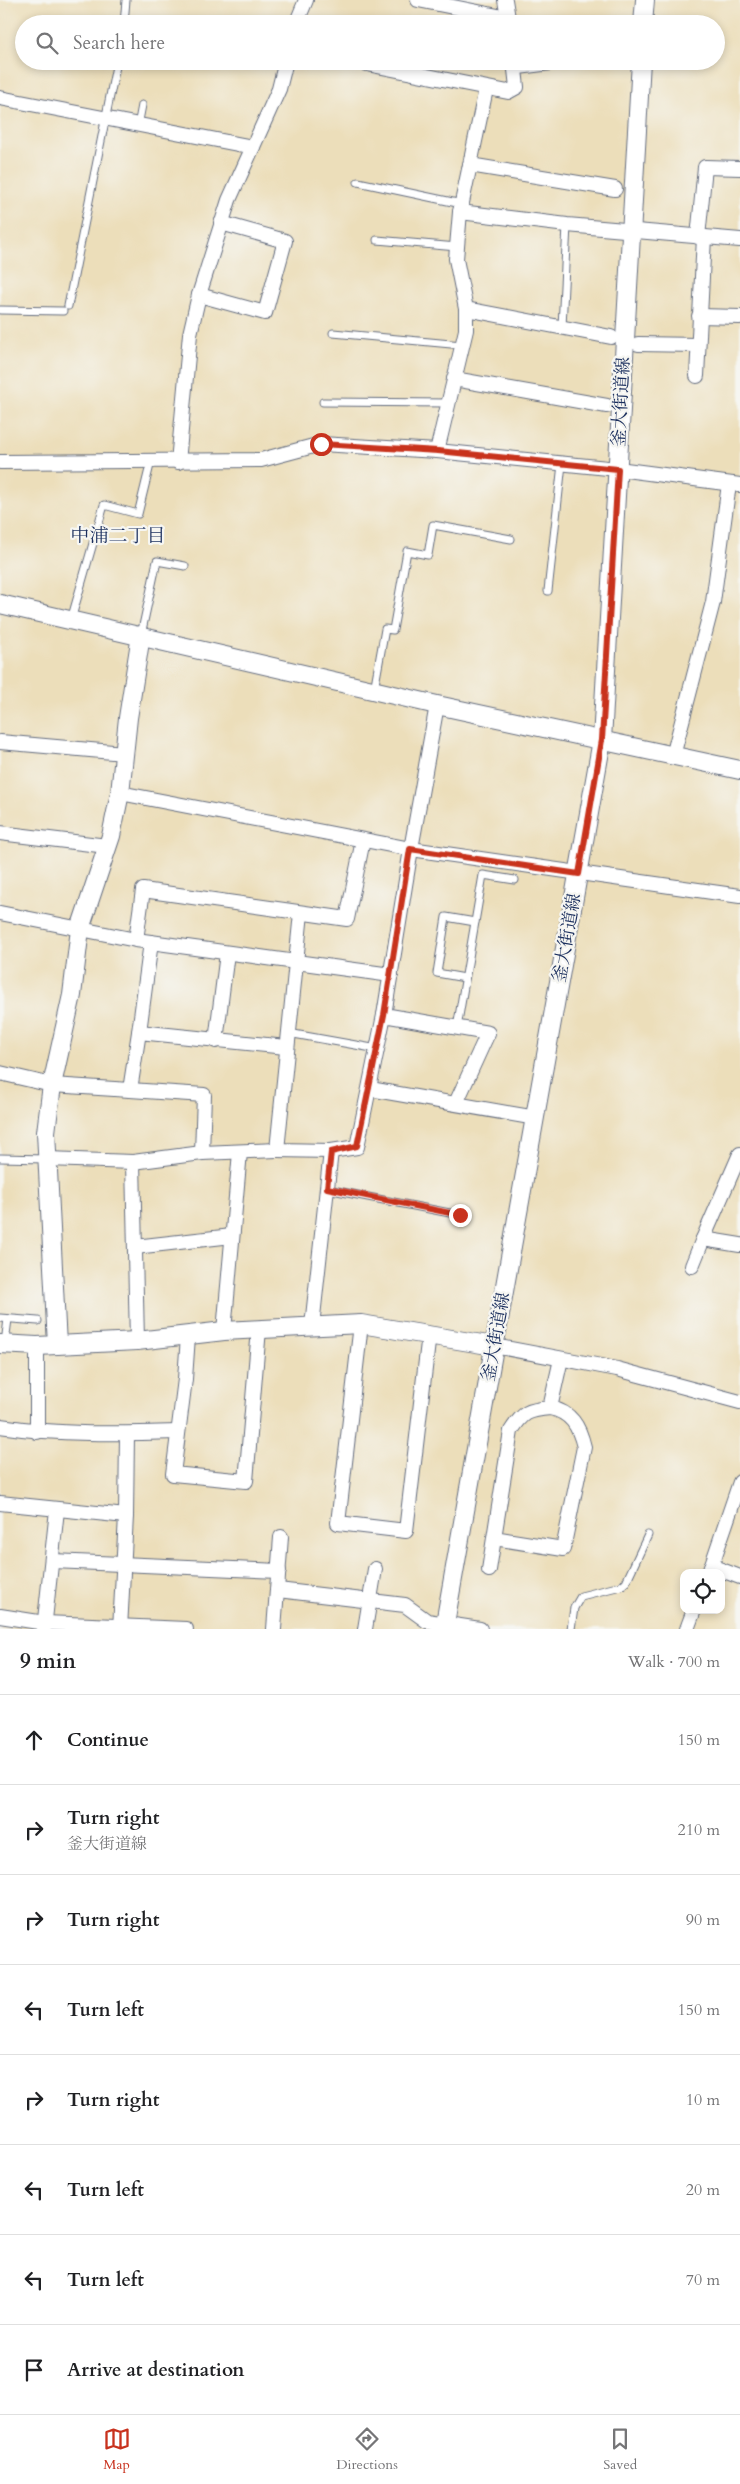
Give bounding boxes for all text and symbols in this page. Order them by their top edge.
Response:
search box [15,15,725,70]
icon: search [33,29,61,57]
text: Search here [73,30,165,56]
street label: 釜大街道線 [606,356,636,448]
route start [310,433,333,456]
district label: 中浦二丁目 [70,523,166,549]
street label: 釜大街道線 [547,892,587,984]
route end [449,1204,472,1227]
street label: 釜大街道線 [476,1291,516,1383]
map controls [680,1569,725,1614]
button: locate [680,1569,725,1614]
text: 9 min [20,1647,76,1676]
text: Walk · 700 m [628,1651,720,1673]
icon: ahead [20,1726,48,1754]
text: Continue [67,1727,149,1753]
text: 150 m [678,1729,720,1751]
text: Turn right [67,1805,159,1831]
icon: right [20,1816,48,1844]
text: 210 m [678,1819,720,1841]
text: 釜大街道線 [67,1833,147,1855]
icon: right [20,1906,48,1934]
text: Turn right [67,1907,159,1933]
text: 90 m [686,1909,720,1931]
icon: left [20,1996,48,2024]
text: Turn left [67,1997,144,2023]
text: 150 m [678,1999,720,2021]
icon: right [20,2086,48,2114]
text: Turn right [67,2087,159,2113]
text: 10 m [686,2089,720,2111]
icon: left [20,2176,48,2204]
text: Turn left [67,2177,144,2203]
text: 20 m [686,2179,720,2201]
icon: left [20,2266,48,2294]
text: Turn left [67,2267,144,2293]
text: 70 m [686,2269,720,2291]
icon: arrive [20,2356,48,2384]
text: Arrive at destination [67,2357,244,2383]
tab: Map [103,2425,131,2474]
tab: Directions [336,2425,398,2474]
tab: Saved [603,2425,637,2474]

